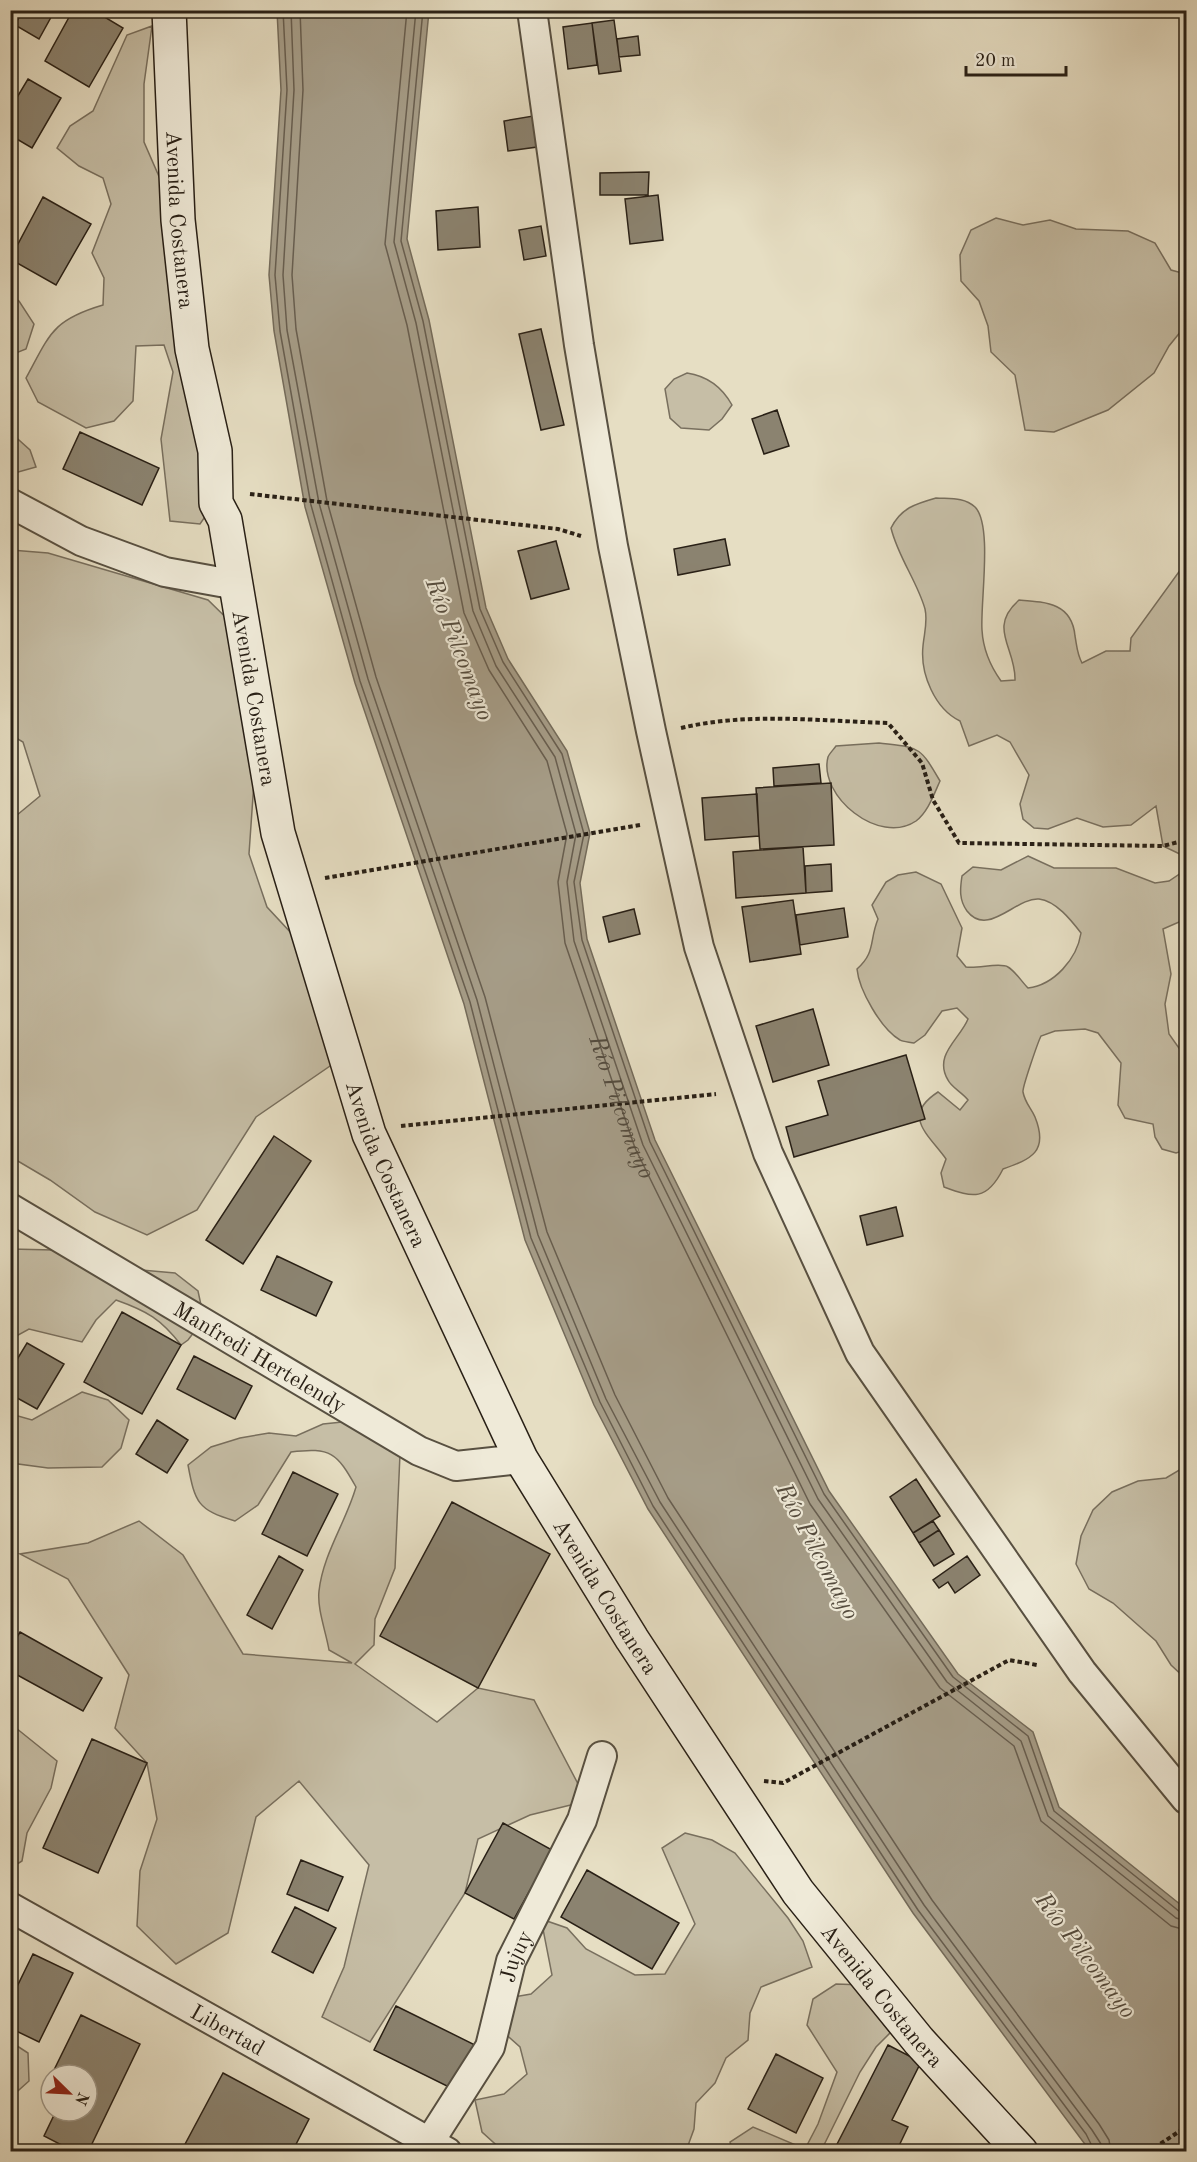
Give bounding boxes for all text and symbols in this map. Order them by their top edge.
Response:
scale bar [966,39,1066,77]
text: 20 m [975,52,1015,70]
street label: Avenida Costanera [161,130,197,310]
water label: Río Pilcomayo [420,574,496,724]
street label: Avenida Costanera [227,608,279,788]
water label: Río Pilcomayo [583,1032,658,1183]
street label: Avenida Costanera [341,1079,430,1251]
street label: Manfredi Hertelendy [169,1299,350,1418]
water label: Río Pilcomayo [770,1479,862,1624]
street label: Avenida Costanera [548,1516,661,1679]
water label: Río Pilcomayo [1029,1888,1139,2024]
street label: Avenida Costanera [816,1921,946,2072]
street label: Jujuy [497,1927,538,1985]
street label: Libertad [186,2002,268,2060]
north arrow [39,2063,99,2123]
text: N [71,2089,91,2108]

